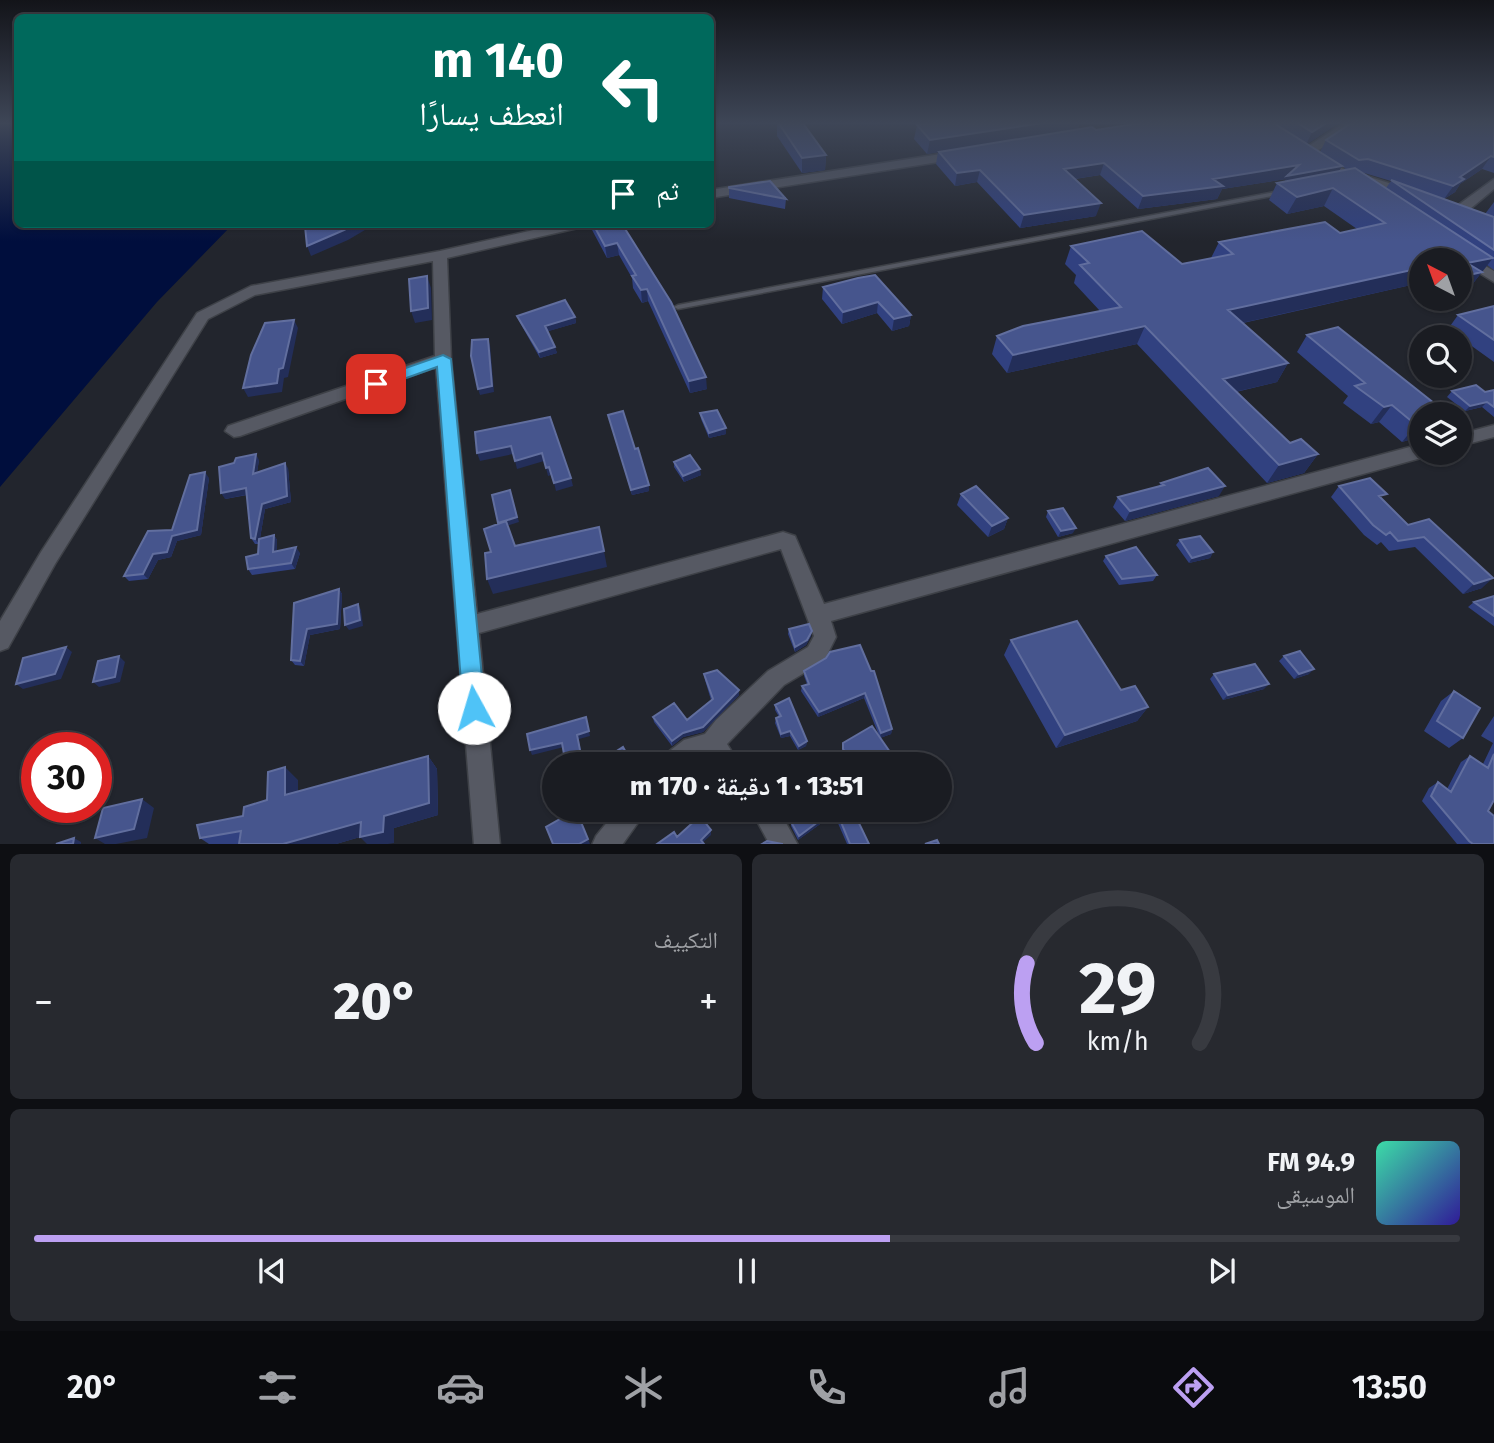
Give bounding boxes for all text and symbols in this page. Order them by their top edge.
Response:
text: 140 m [432,31,564,90]
icon: left [588,42,679,133]
text: انعطف يسارًا [419,95,564,133]
icon: arrive [604,175,642,213]
text: ثم [656,176,679,207]
north arrow [1409,248,1472,312]
map controls [1409,248,1472,465]
button: search [1409,325,1472,388]
pin [346,354,406,414]
icon: arrive [357,365,395,403]
button: layers [1409,402,1472,465]
position arrow [437,671,511,745]
speed limit sign: 30 [21,732,112,823]
text: 13:51 · 1 دقيقة · 170 m [630,771,864,802]
text: التكييف [653,926,718,954]
text: 29 [1079,945,1157,1032]
text: 20° [333,970,419,1033]
text: − [34,979,53,1025]
text: + [699,979,718,1025]
text: km/h [1087,1026,1149,1056]
text: 94.9 FM [1267,1147,1355,1178]
text: الموسيقى [1276,1181,1355,1209]
icon: previous [253,1252,291,1290]
icon: pause [728,1252,766,1290]
icon: next [1203,1252,1241,1290]
icon: filters [253,1363,302,1412]
icon: car [436,1363,485,1412]
icon: climate [619,1363,668,1412]
icon: phone [802,1363,851,1412]
icon: music [985,1363,1034,1412]
icon: directions [1169,1363,1218,1412]
text: 20° [67,1368,119,1406]
text: 13:50 [1352,1368,1427,1406]

